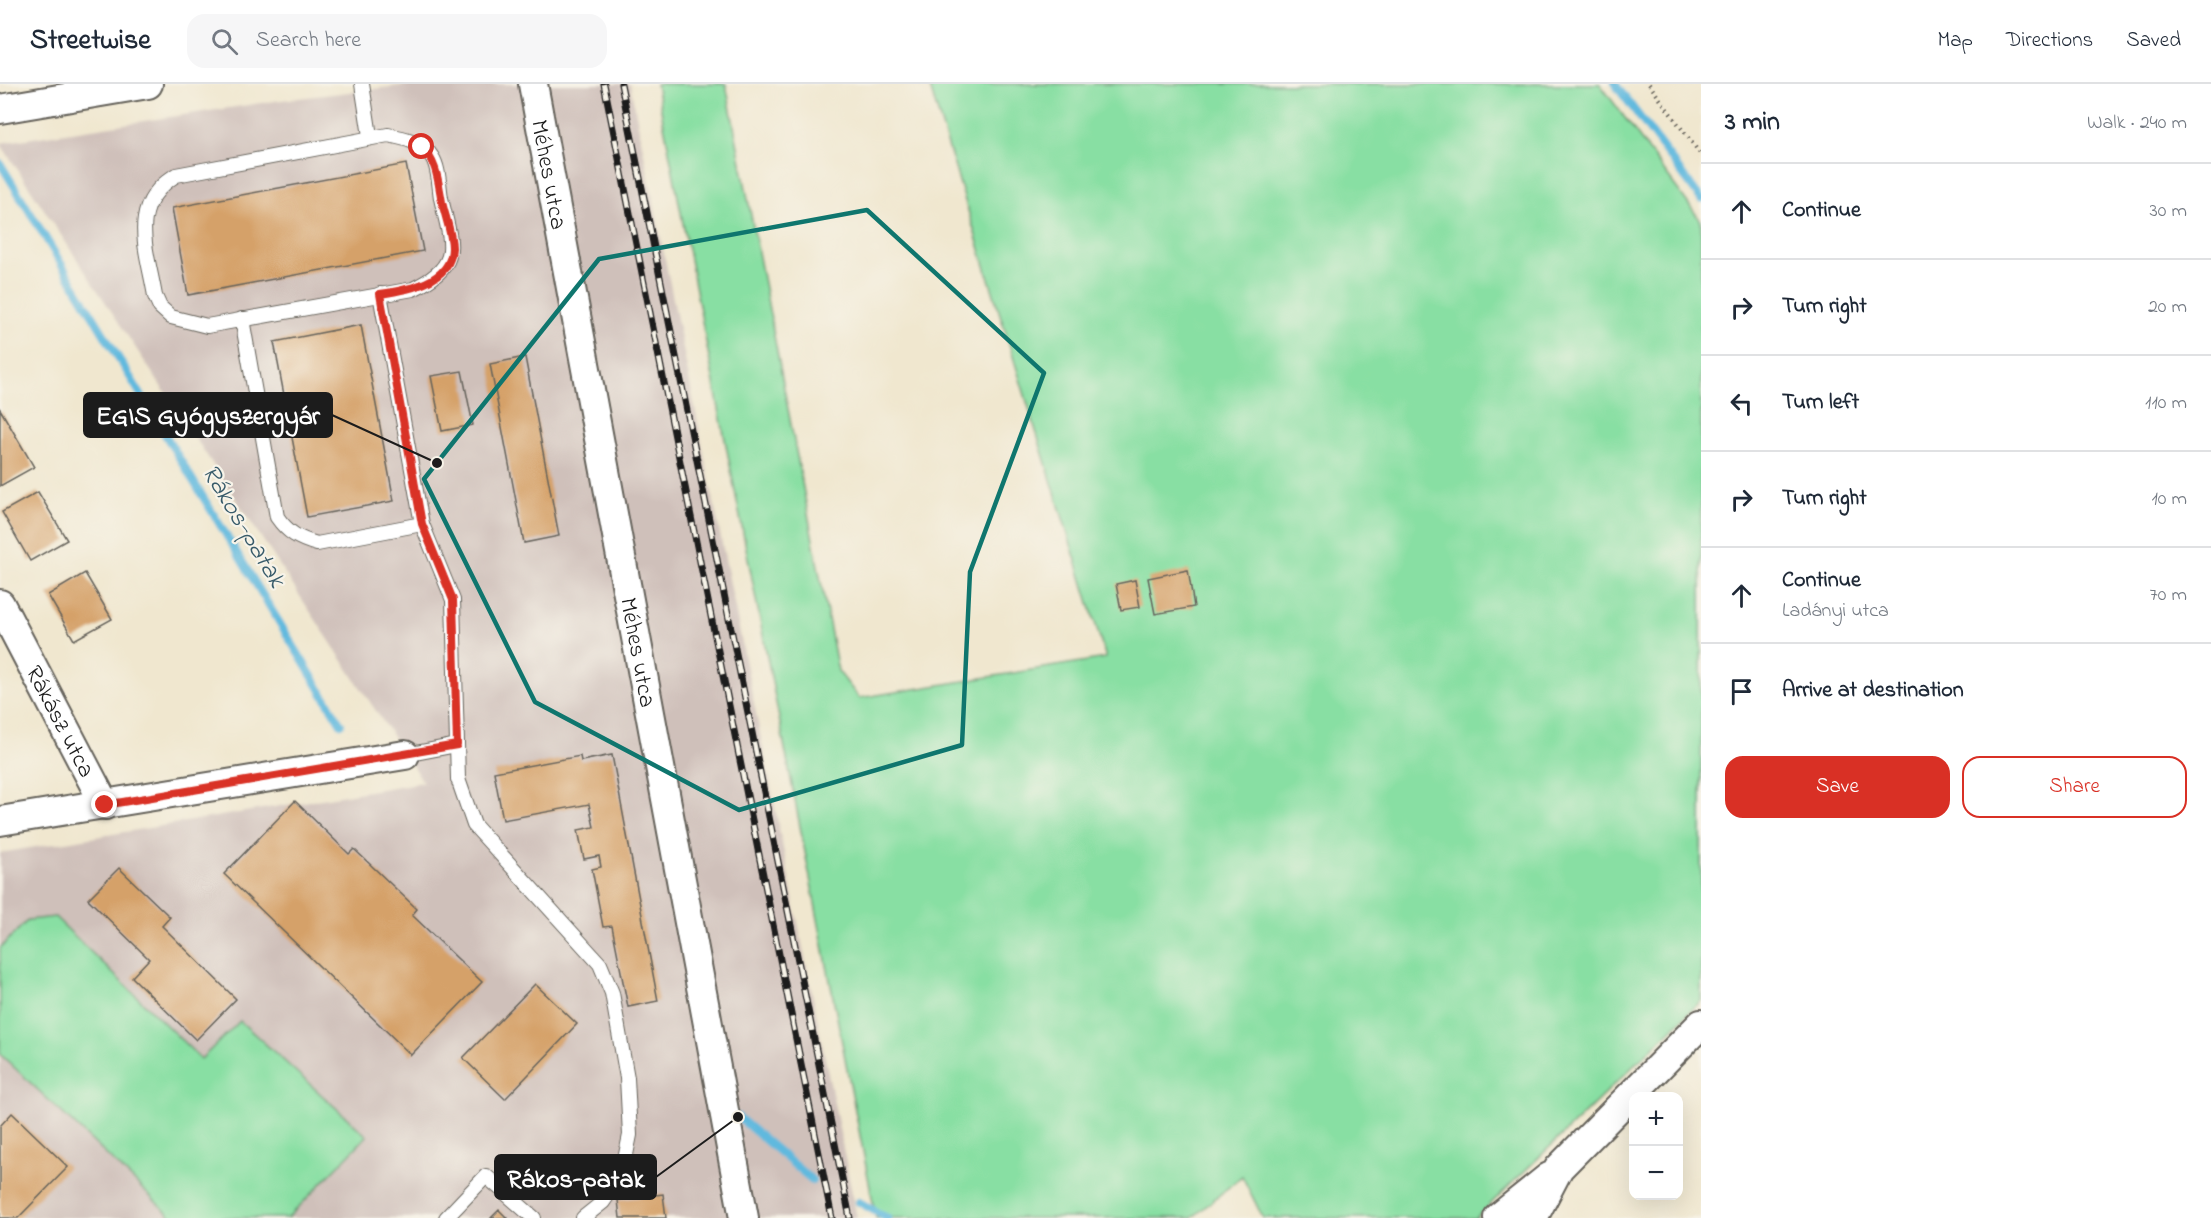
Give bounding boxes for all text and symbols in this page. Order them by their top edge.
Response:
search box [187,14,607,68]
text: Streetwise [30,21,151,62]
icon: search [208,25,241,58]
text: Search here [256,25,361,57]
text: Map [1937,26,1973,56]
text: Directions [2006,26,2093,56]
text: Saved [2126,26,2181,56]
text: 3 min [1725,104,1780,142]
text: Walk · 240 m [2087,109,2187,138]
street label: Méhes utca [520,117,575,233]
route start [408,133,434,159]
icon: ahead [1725,195,1758,228]
text: Continue [1782,195,1861,227]
text: 30 m [2150,197,2187,226]
icon: right [1725,291,1758,324]
text: Turn right [1782,291,1867,323]
text: 20 m [2148,293,2187,322]
icon: left [1725,387,1758,420]
text: Turn left [1782,387,1859,419]
text: 110 m [2145,389,2187,418]
callout: EGIS Gyógyszergyár [84,393,332,437]
text: EGIS Gyógyszergyár [96,399,321,438]
water label: Rákos-patak [191,458,295,597]
icon: right [1725,483,1758,516]
text: Turn right [1782,483,1867,515]
text: 10 m [2151,485,2187,514]
text: Continue [1782,565,1861,597]
icon: ahead [1725,579,1758,612]
text: 70 m [2150,581,2187,610]
street label: Méhes utca [609,595,664,711]
text: Ladányi utca [1782,597,1889,626]
street label: Rákász utca [15,660,103,784]
icon: arrive [1725,675,1758,708]
text: Arrive at destination [1782,675,1964,707]
button: Save [1725,756,1950,818]
button: Share [1962,756,2187,818]
route end [91,791,117,817]
map controls [1629,1092,1683,1200]
button: + [1629,1092,1683,1146]
button: − [1629,1146,1683,1200]
callout: Rákos-patak [495,1155,656,1199]
text: Rákos-patak [507,1162,645,1200]

